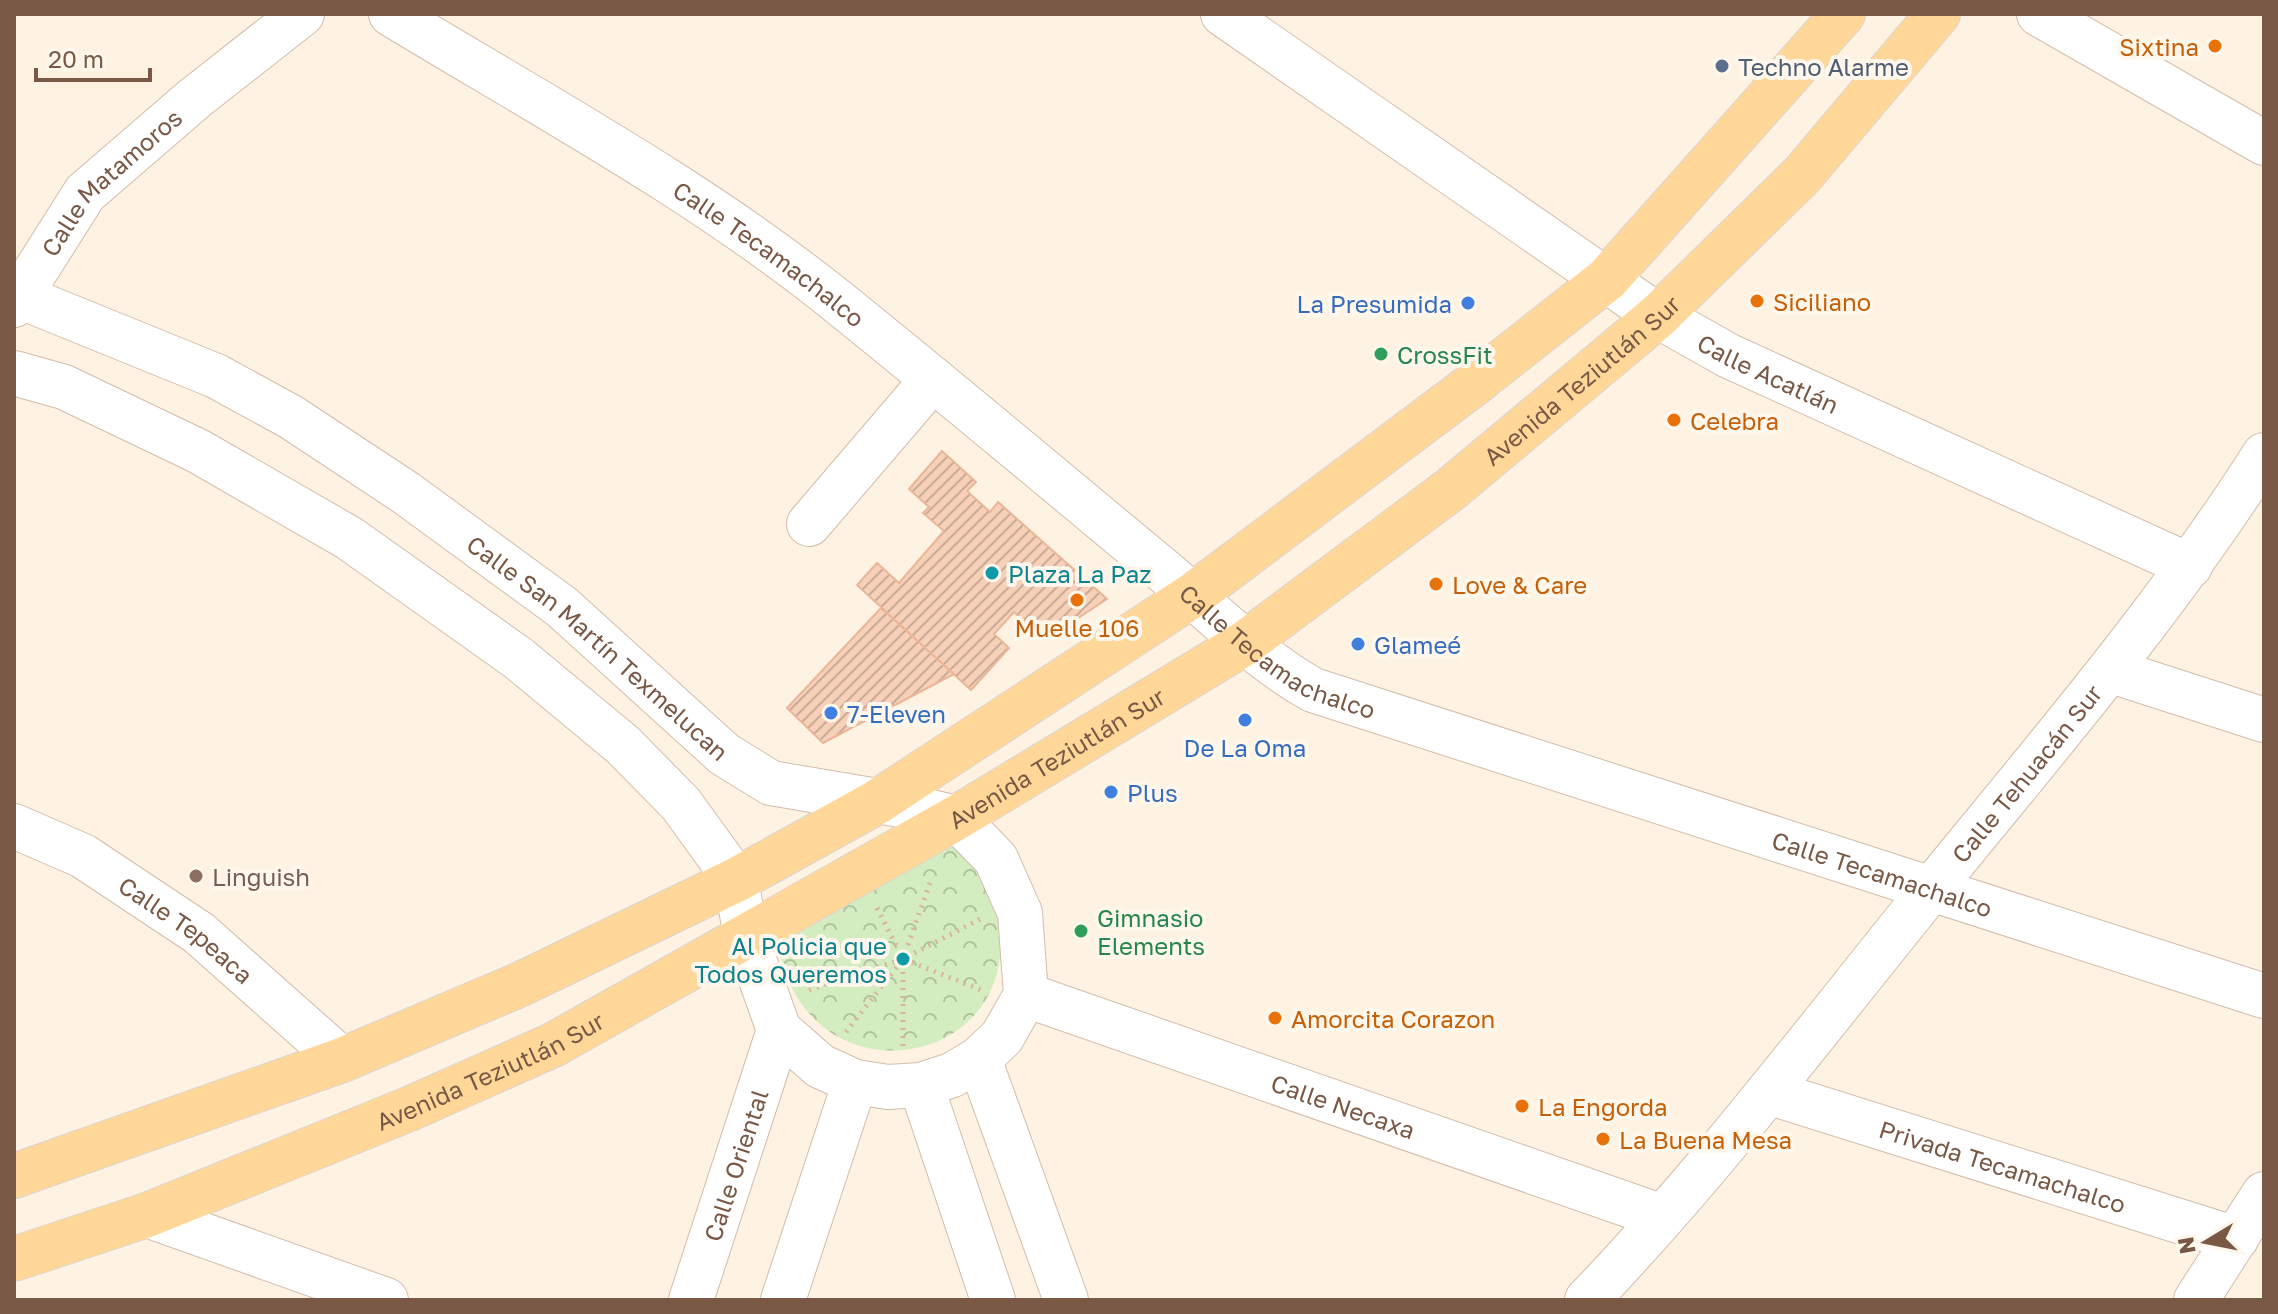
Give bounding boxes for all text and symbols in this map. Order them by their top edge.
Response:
scale bar [36,32,150,82]
place label: Sixtina [2119,32,2199,61]
marker: Sixtina [2206,37,2224,55]
text: 20 m [48,44,104,73]
place label: Techno Alarme [1738,52,1909,81]
marker: Techno Alarme [1713,57,1731,75]
street label: Calle Matamoros [34,102,187,261]
street label: Calle Tecamachalco [668,174,871,332]
place label: Siciliano [1773,287,1871,316]
place label: La Presumida [1297,289,1452,318]
street label: Avenida Teziutlán Sur [1477,289,1685,471]
marker: Siciliano [1748,292,1766,310]
marker: La Presumida [1459,294,1477,312]
street label: Calle Acatlán [1693,327,1844,419]
place label: CrossFit [1397,340,1493,369]
marker: CrossFit [1372,345,1390,363]
place label: Celebra [1690,406,1779,435]
marker: Celebra [1665,411,1683,429]
street label: Calle San Martín Texmelucan [462,528,735,766]
place label: Plaza La Paz [1008,559,1152,588]
marker: Plaza La Paz [983,564,1001,582]
place label: Love & Care [1452,570,1587,599]
marker: Love & Care [1427,575,1445,593]
street label: Calle Tecamachalco [1174,577,1379,724]
marker: Muelle 106 [1068,591,1086,609]
place label: Muelle 106 [1014,613,1140,642]
place label: Glameé [1374,630,1461,659]
marker: Glameé [1349,635,1367,653]
street label: Calle Tehuacán Sur [1945,678,2107,868]
street label: Avenida Teziutlán Sur [943,681,1170,834]
place label: 7-Eleven [847,699,946,728]
marker: 7-Eleven [822,704,840,722]
marker: De La Oma [1236,711,1254,729]
place label: De La Oma [1184,733,1306,762]
place label: Plus [1127,778,1178,807]
marker: Plus [1102,783,1120,801]
street label: Calle Tecamachalco [1769,824,1996,922]
place label: Linguish [212,862,310,891]
marker: Linguish [187,867,205,885]
street label: Calle Tepeaca [114,870,259,989]
place label: Gimnasio Elements [1097,903,1205,960]
marker: Gimnasio Elements [1072,922,1090,940]
place label: Al Policia que Todos Queremos [694,931,887,988]
marker: Al Policia que Todos Queremos [894,950,912,968]
place label: Amorcita Corazon [1291,1004,1495,1033]
street label: Avenida Teziutlán Sur [371,1005,609,1135]
marker: Amorcita Corazon [1266,1009,1284,1027]
street label: Calle Necaxa [1268,1067,1419,1144]
street label: Calle Oriental [697,1085,773,1245]
place label: La Engorda [1538,1092,1667,1121]
marker: La Engorda [1513,1097,1531,1115]
street label: Privada Tecamachalco [1876,1113,2129,1218]
place label: La Buena Mesa [1619,1125,1792,1154]
marker: La Buena Mesa [1594,1130,1612,1148]
north arrow [2166,1202,2246,1282]
text: N [2171,1235,2201,1256]

